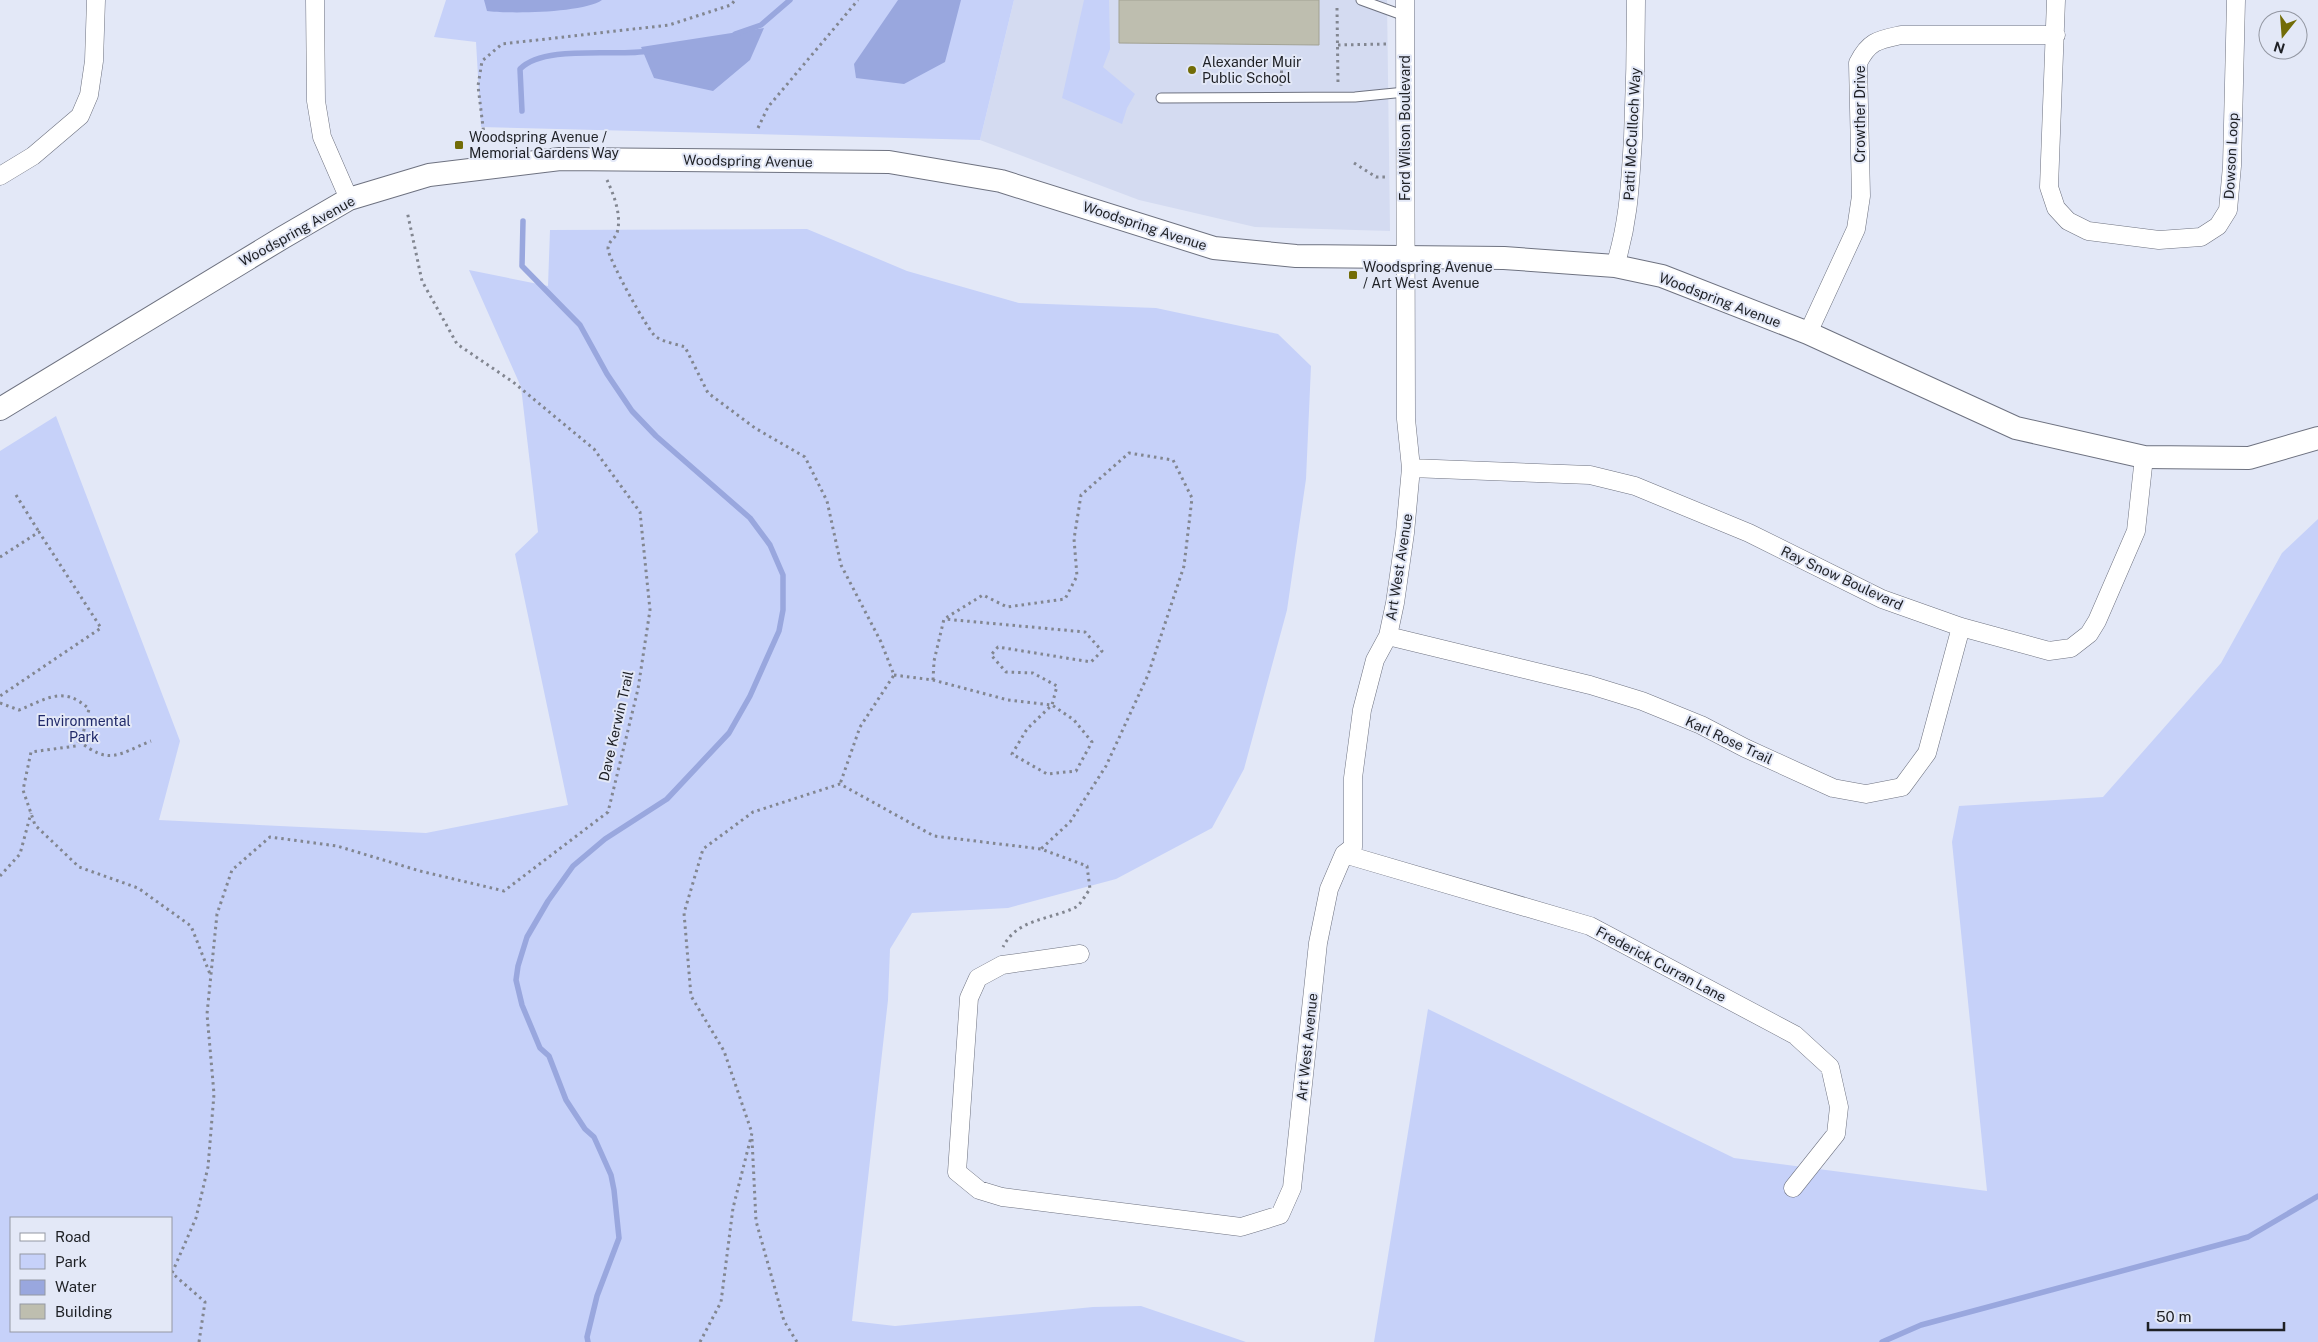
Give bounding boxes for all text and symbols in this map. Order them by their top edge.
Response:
north arrow [2258,10,2308,60]
text: N [2272,38,2287,57]
place label: Alexander Muir Public School [1202,54,1302,86]
street label: Ford Wilson Boulevard [1397,55,1413,201]
marker: Alexander Muir Public School [1186,64,1198,76]
street label: Crowther Drive [1852,65,1868,163]
street label: Patti McCulloch Way [1621,67,1644,201]
street label: Dowson Loop [2221,112,2241,200]
place label: Woodspring Avenue / Memorial Gardens Way [469,129,620,161]
marker: Woodspring Avenue / Memorial Gardens Way [453,139,465,151]
street label: Woodspring Avenue [683,152,813,170]
street label: Woodspring Avenue [236,193,358,269]
street label: Woodspring Avenue [1081,198,1209,254]
place label: Woodspring Avenue / Art West Avenue [1363,259,1493,291]
marker: Woodspring Avenue / Art West Avenue [1347,269,1359,281]
street label: Woodspring Avenue [1657,269,1783,331]
street label: Art West Avenue [1383,512,1415,622]
street label: Ray Snow Boulevard [1778,543,1906,613]
street label: Dave Kerwin Trail [596,669,636,783]
park label: Environmental Park [37,713,131,745]
street label: Karl Rose Trail [1683,713,1775,767]
street label: Frederick Curran Lane [1593,923,1729,1005]
street label: Art West Avenue [1293,992,1321,1102]
legend [10,1217,172,1332]
text: Road [55,1228,91,1245]
text: Park [55,1253,87,1270]
text: Water [55,1278,97,1295]
scale bar [2148,1300,2284,1332]
text: Building [55,1303,113,1320]
text: 50 m [2156,1308,2191,1325]

